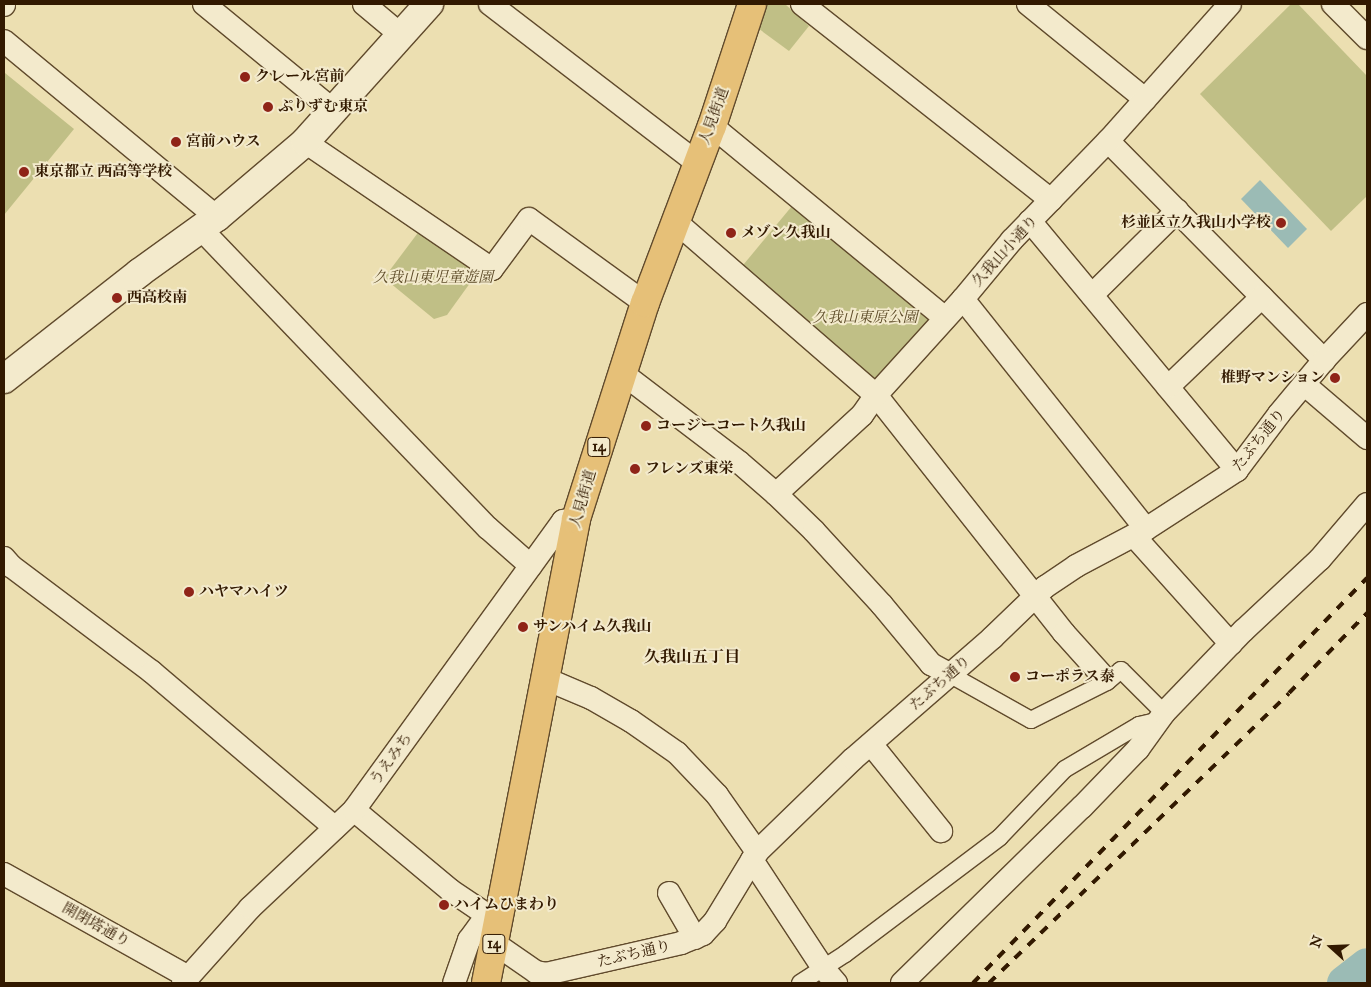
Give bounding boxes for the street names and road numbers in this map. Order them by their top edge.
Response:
street label: 人見街道 [695,85,733,147]
street label: 久我山小通り [968,212,1042,290]
street label: たぶち通り [1228,405,1290,475]
road number: 14 [586,436,612,458]
street label: 人見街道 [566,468,600,530]
street label: たぶち通り [906,652,974,714]
street label: うえみち [366,729,416,789]
street label: 開閉塔通り [59,899,133,951]
road number: 14 [482,932,506,956]
street label: たぶち通り [595,937,673,971]

